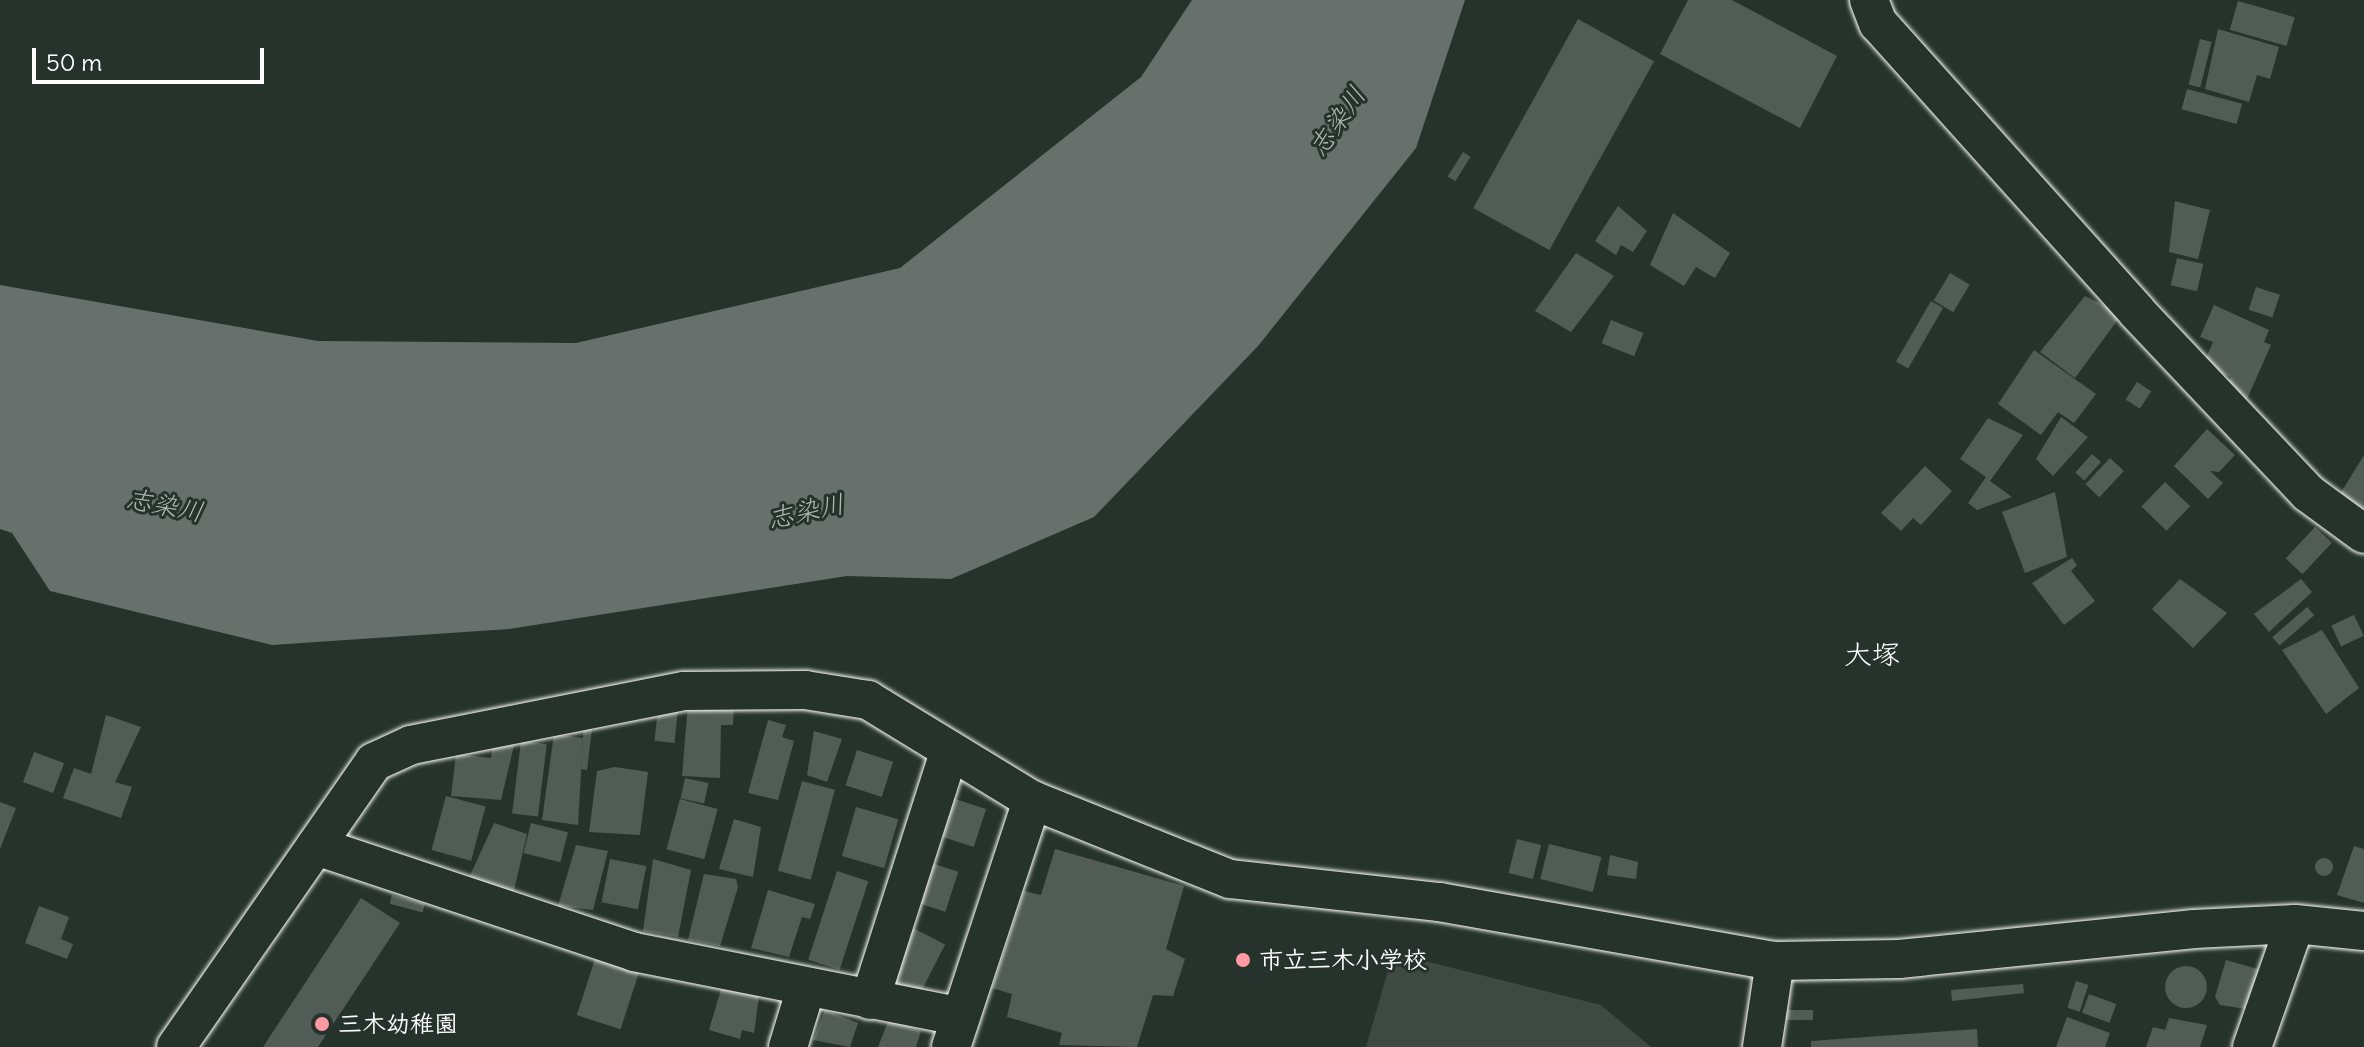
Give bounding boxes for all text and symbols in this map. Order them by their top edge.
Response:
scale bar [36,32,268,82]
text: 50 m [46,47,102,77]
water label: 志染川 [1302,80,1372,162]
water label: 志染川 [124,482,206,528]
water label: 志染川 [765,488,847,534]
district label: 大塚 [1844,637,1900,671]
place label: 市立三木小学校 [1259,946,1427,974]
marker: 市立三木小学校 [1234,951,1252,969]
place label: 三木幼稚園 [338,1010,458,1038]
marker: 三木幼稚園 [313,1015,331,1033]

